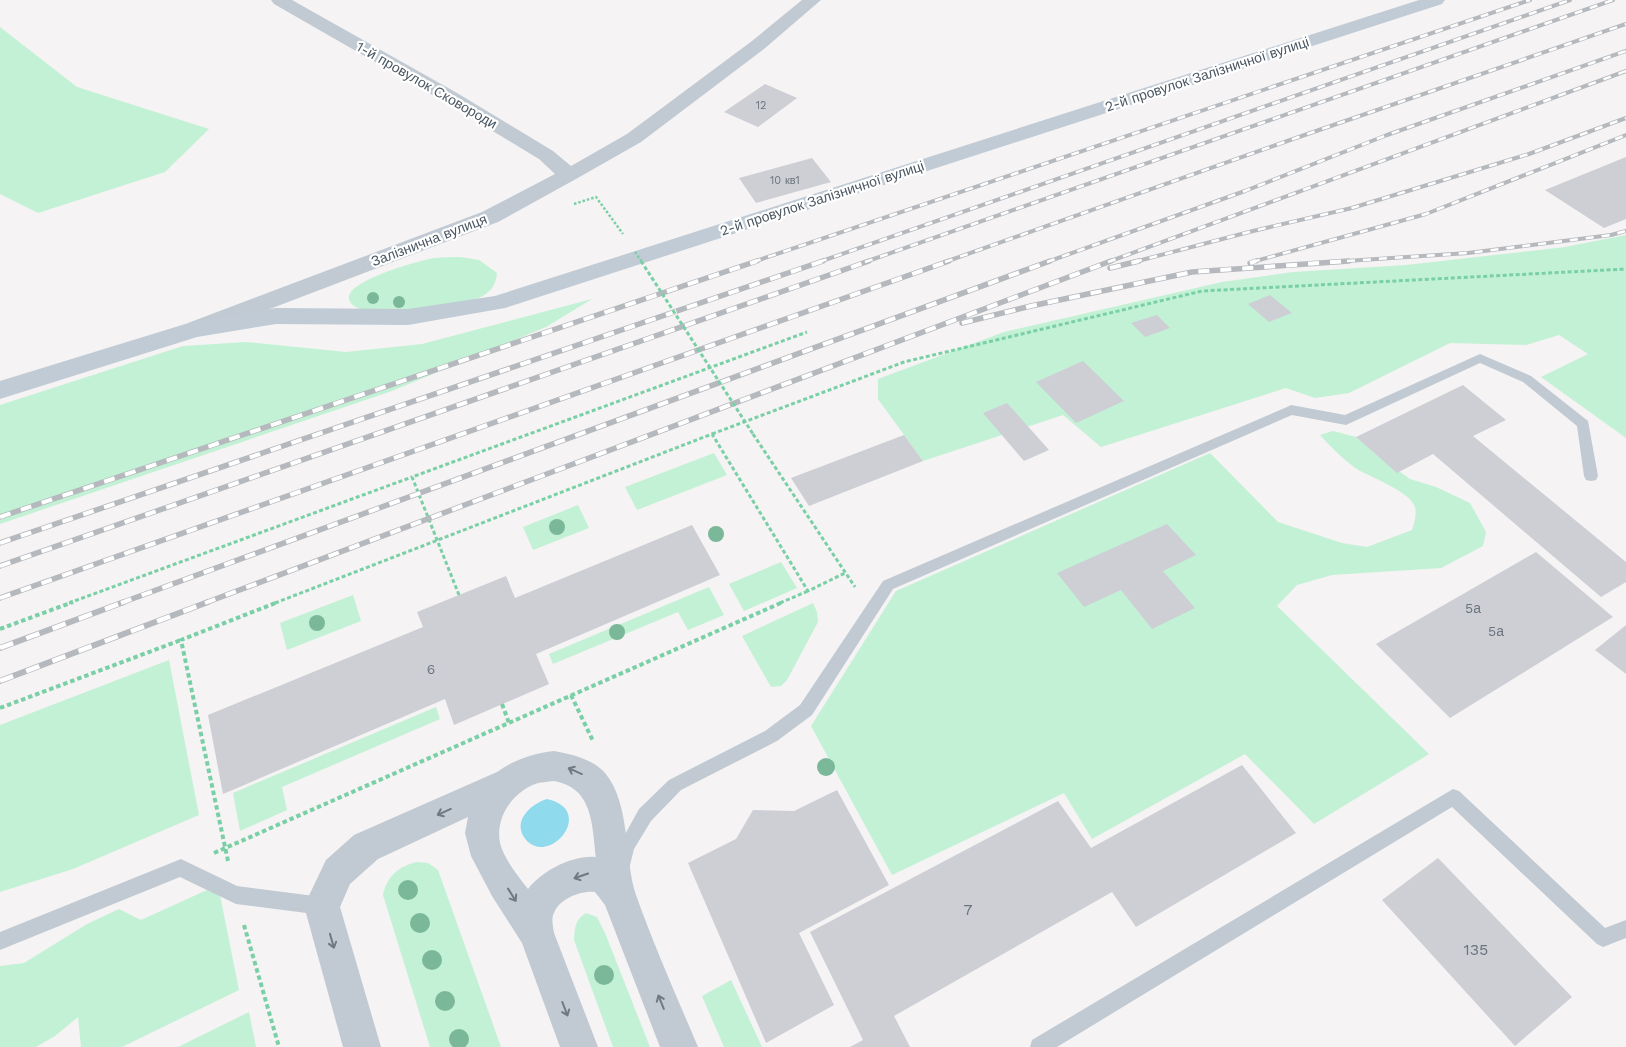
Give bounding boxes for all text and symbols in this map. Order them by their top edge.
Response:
street label: 2-й провулок Залізничної вулиці [1103,33,1311,115]
street label: 1-й провулок Сковороди [354,38,500,132]
house number: 12 [756,99,766,112]
street label: 2-й провулок Залізничної вулиці [718,157,926,239]
house number: 10 кв1 [770,174,800,187]
street label: Залізнична вулиця [369,211,489,269]
house number: 5а [1465,600,1481,616]
house number: 5а [1488,623,1504,639]
house number: 6 [427,661,435,677]
one-way arrow [567,766,582,776]
one-way arrow [437,807,452,817]
one-way arrow [573,872,589,881]
one-way arrow [508,888,518,902]
house number: 7 [964,900,973,919]
one-way arrow [327,933,337,949]
house number: 135 [1464,940,1488,959]
one-way arrow [656,995,665,1010]
one-way arrow [561,1001,570,1016]

